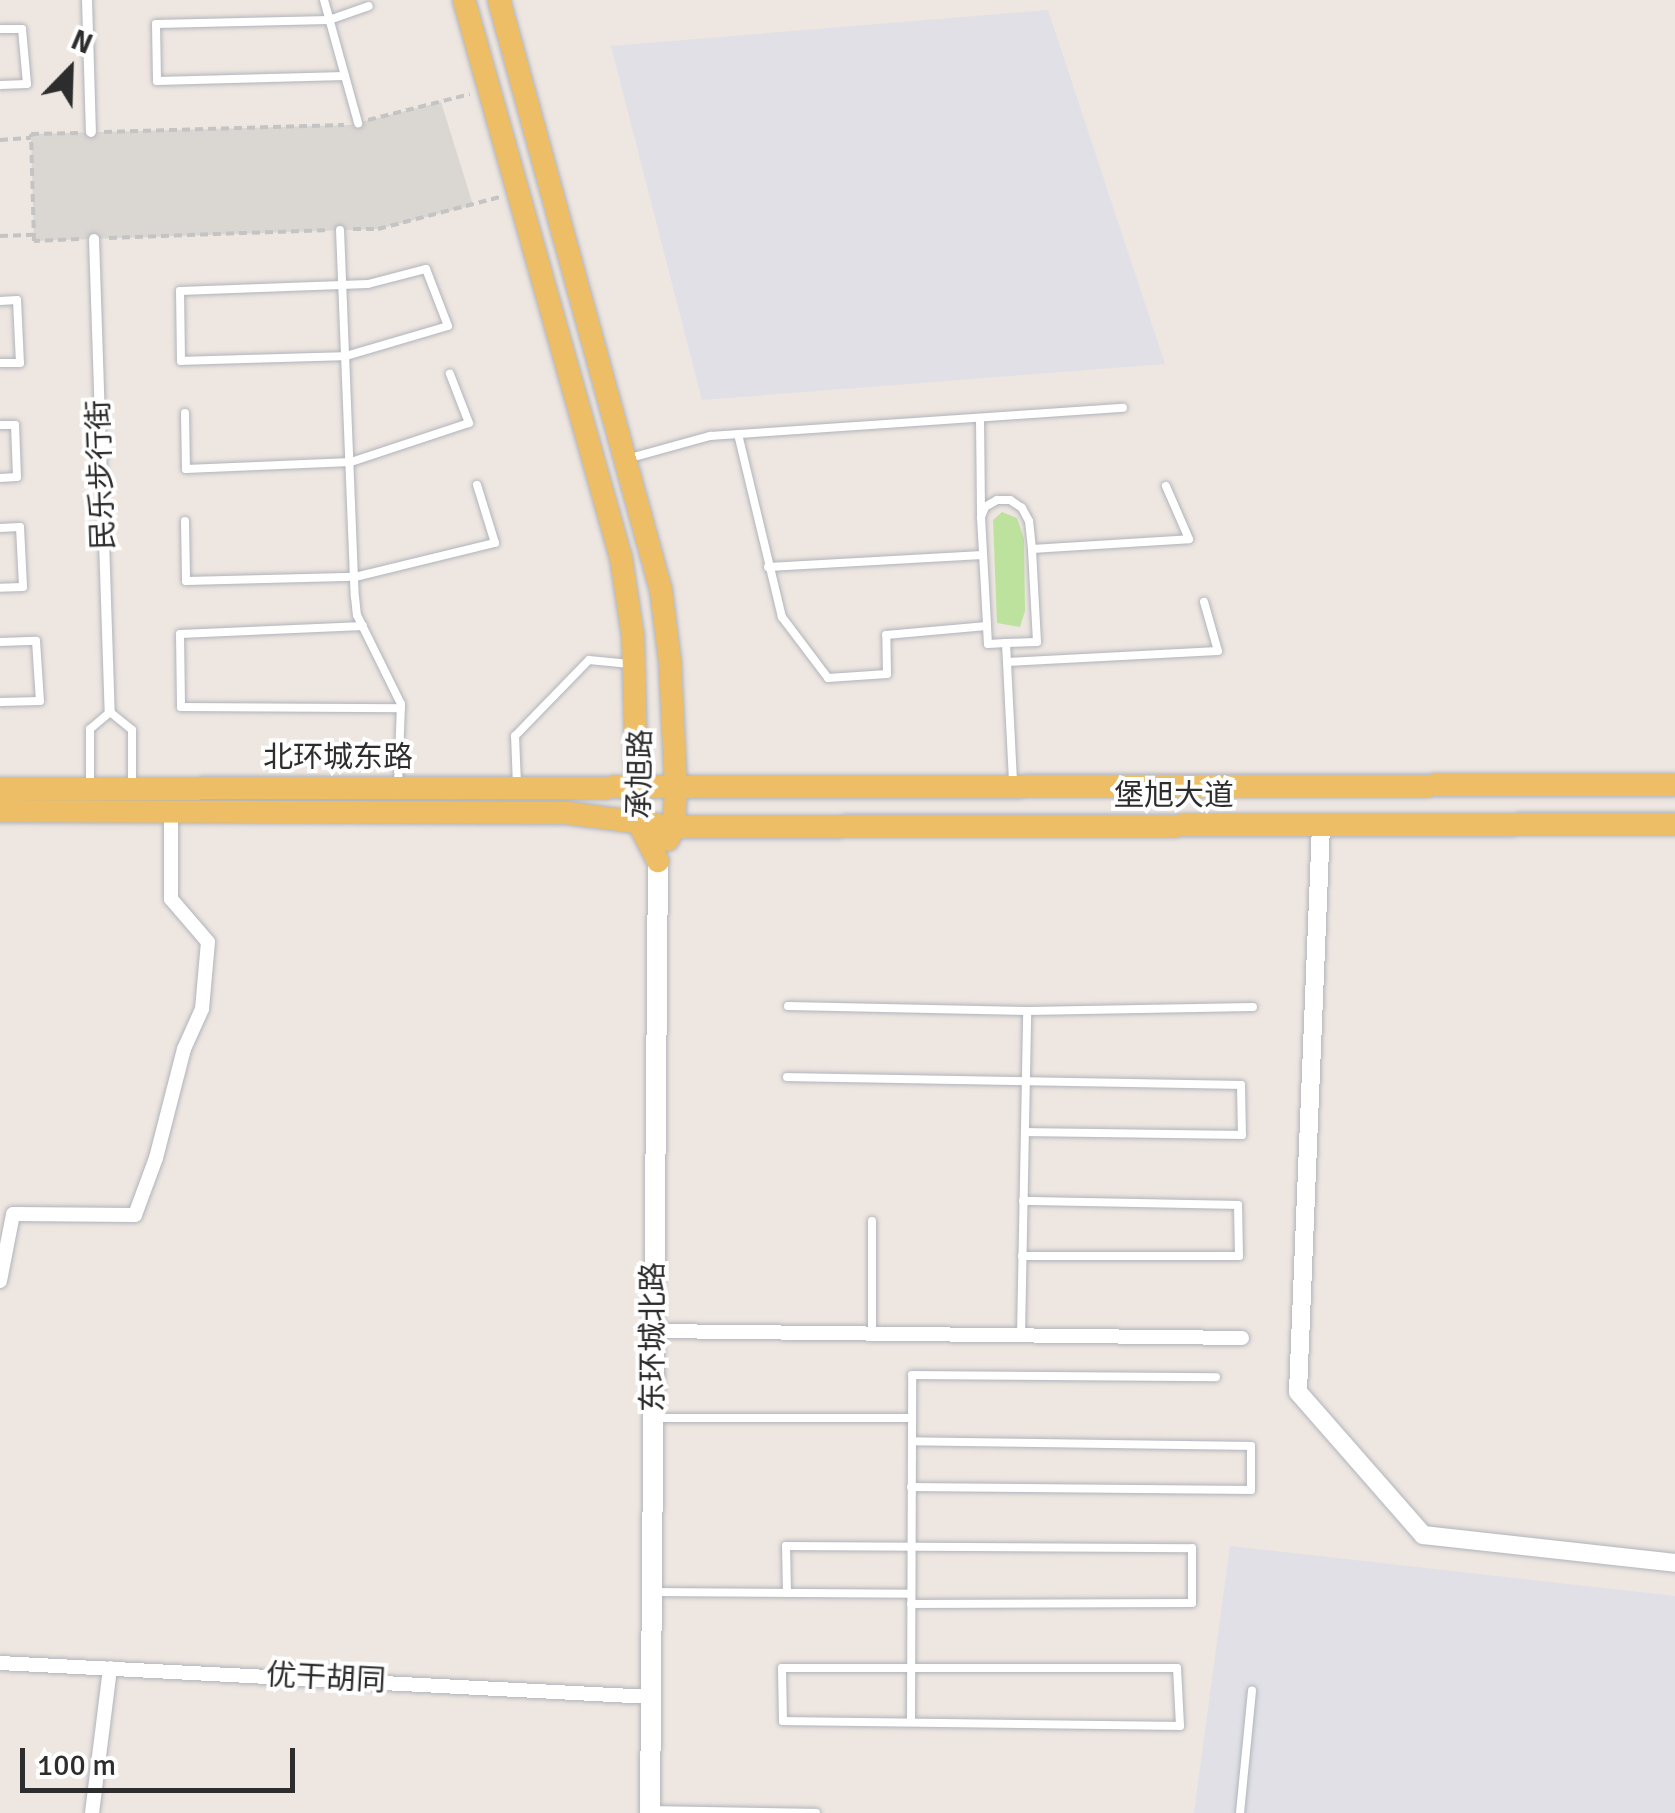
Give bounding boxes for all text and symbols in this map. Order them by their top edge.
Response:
north arrow [20,20,120,120]
text: N [66,23,97,62]
street label: 民乐步行街 [81,399,123,551]
street label: 承旭路 [622,729,660,819]
street label: 北环城东路 [263,740,413,776]
street label: 堡旭大道 [1114,778,1234,814]
street label: 东环城北路 [636,1262,672,1412]
street label: 优干胡同 [265,1658,387,1700]
scale bar [25,1728,300,1790]
text: 100 m [37,1747,116,1784]

